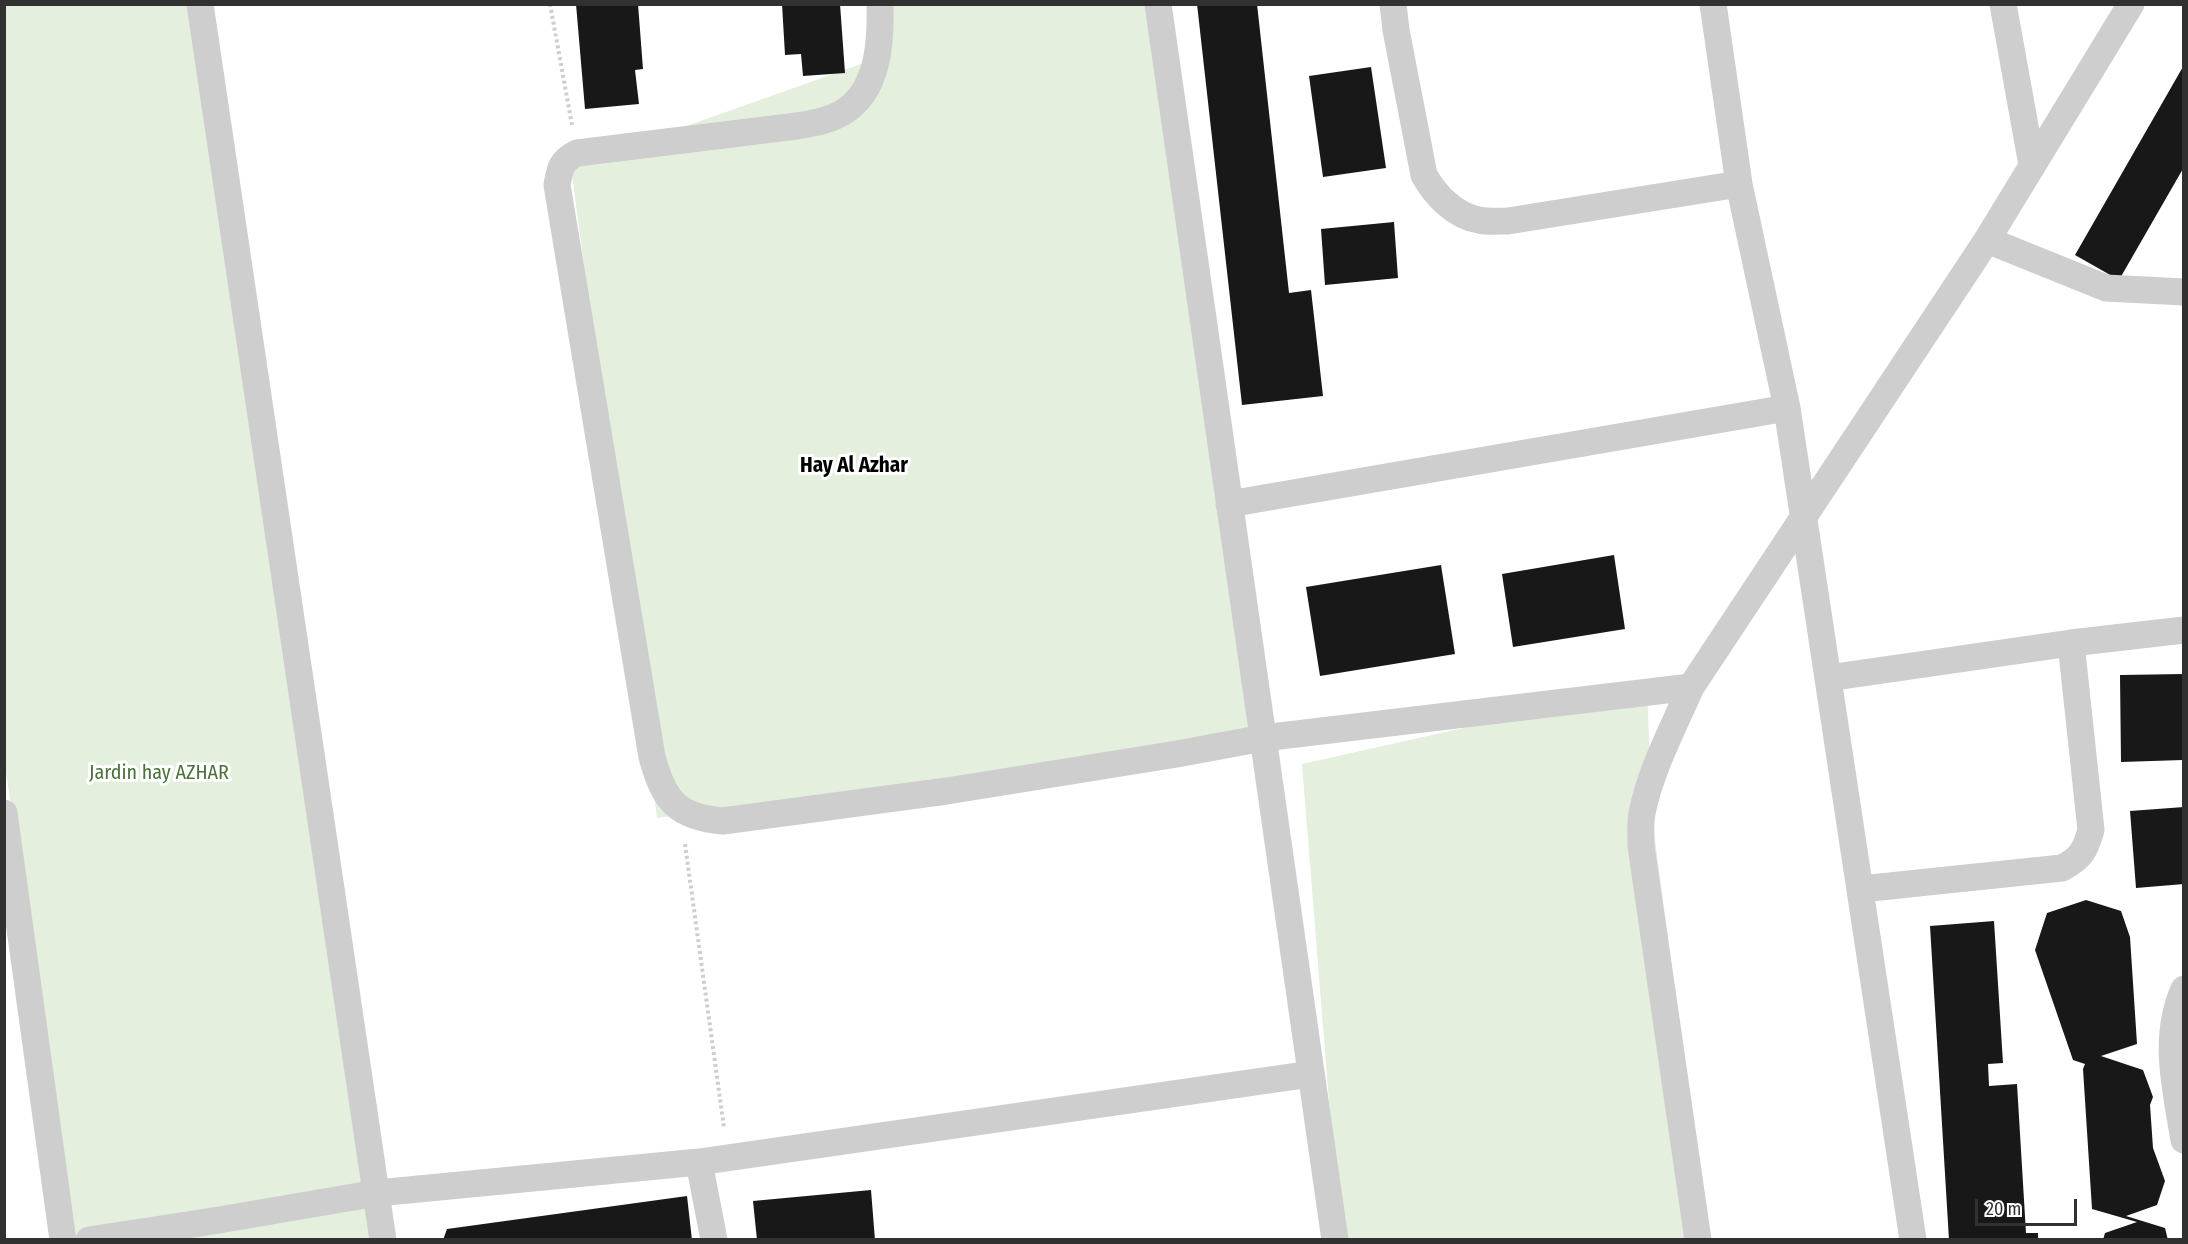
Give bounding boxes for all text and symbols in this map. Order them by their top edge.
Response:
district label: Hay Al Azhar [800,453,908,479]
park label: Jardin hay AZHAR [89,761,229,785]
scale bar [1978,1187,2080,1225]
text: 20 m [1986,1198,2021,1220]

